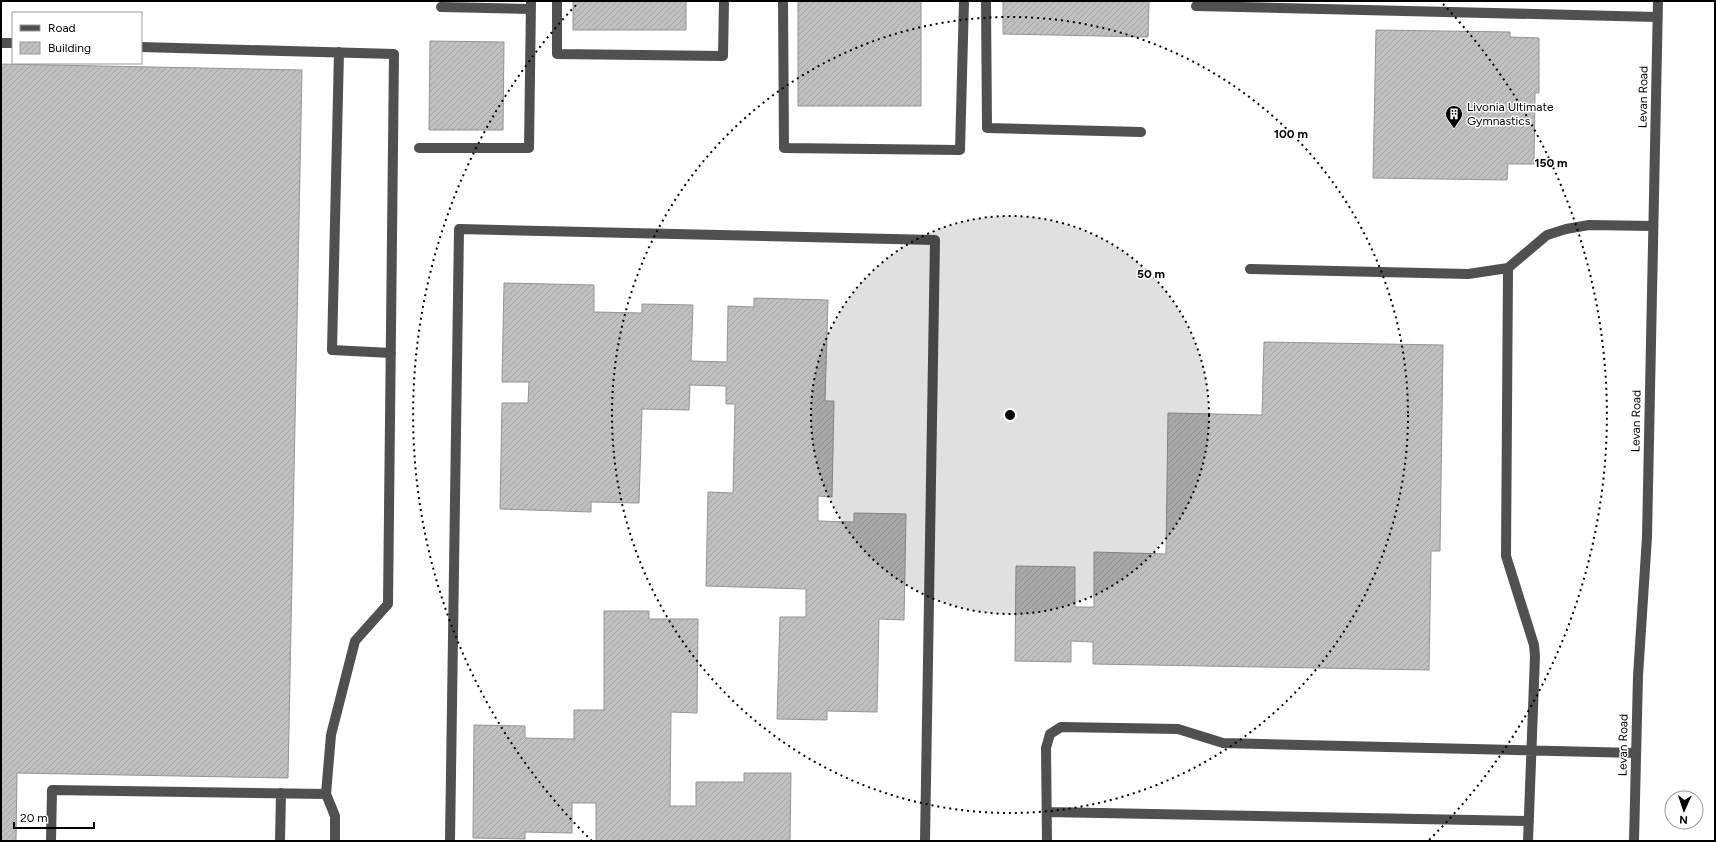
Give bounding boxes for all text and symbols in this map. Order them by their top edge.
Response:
legend [12,12,142,64]
text: Road [48,21,76,35]
text: Building [48,41,91,55]
street label: Levan Road [1635,66,1651,128]
place label: Livonia Ultimate Gymnastics [1467,100,1554,128]
building icon: Livonia Ultimate Gymnastics [1444,104,1464,129]
text: 100 m [1274,127,1308,141]
text: 150 m [1534,156,1568,170]
text: 50 m [1137,267,1165,281]
street label: Levan Road [1628,390,1644,452]
centre of rings [1003,408,1017,422]
street label: Levan Road [1615,714,1631,776]
north arrow [1664,790,1704,830]
scale bar [14,804,94,830]
text: 20 m [20,811,48,825]
text: N [1679,813,1688,826]

